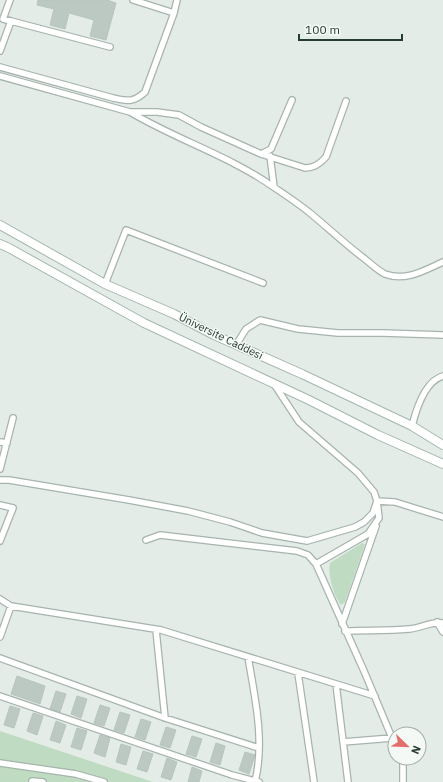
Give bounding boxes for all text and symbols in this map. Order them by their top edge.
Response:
scale bar [299,16,402,42]
text: 100 m [305,22,340,37]
street label: Üniversite Caddesi [177,310,265,362]
north arrow [387,726,427,766]
text: N [408,744,424,756]

